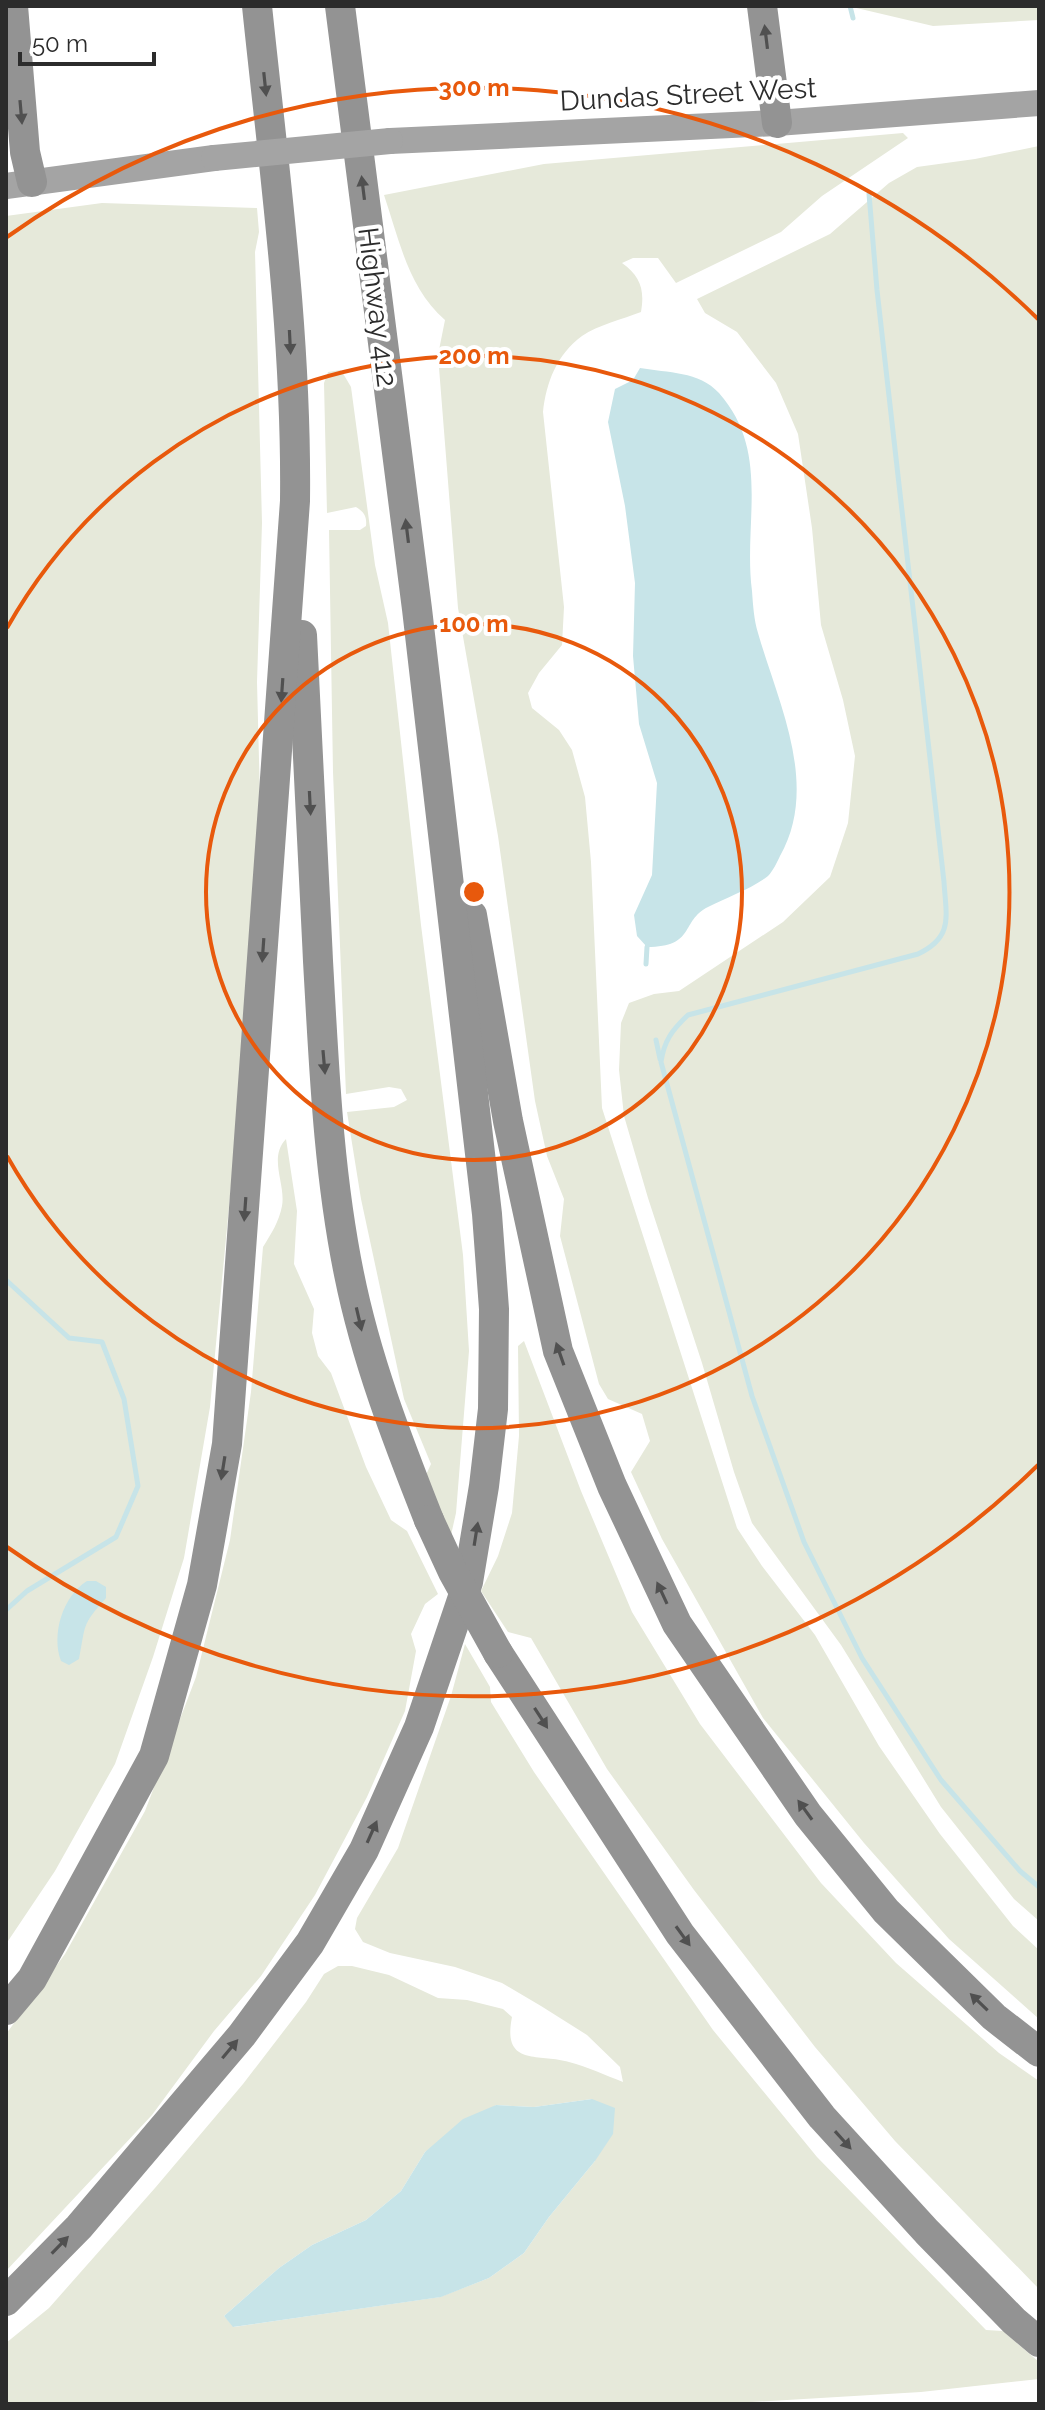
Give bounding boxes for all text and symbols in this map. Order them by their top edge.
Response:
scale bar [20,16,154,66]
one-way arrow [759,24,772,49]
text: 50 m [32,29,88,58]
street label: Dundas Street West [559,71,818,118]
one-way arrow [258,72,271,97]
text: 300 m [439,73,509,102]
one-way arrow [15,100,28,125]
one-way arrow [356,175,369,200]
street label: Highway 412 [351,225,404,389]
one-way arrow [284,330,297,355]
text: 200 m [438,341,510,370]
one-way arrow [401,519,414,544]
text: 100 m [439,609,509,638]
one-way arrow [275,678,288,703]
one-way arrow [304,791,317,816]
centre of rings [460,878,488,906]
one-way arrow [256,938,269,963]
one-way arrow [318,1050,331,1075]
one-way arrow [238,1197,251,1222]
one-way arrow [354,1307,366,1332]
one-way arrow [554,1342,566,1366]
one-way arrow [216,1456,229,1481]
one-way arrow [470,1522,483,1547]
one-way arrow [655,1582,669,1605]
one-way arrow [533,1708,548,1729]
one-way arrow [797,1799,813,1821]
one-way arrow [365,1820,379,1843]
one-way arrow [674,1926,690,1947]
one-way arrow [970,1993,989,2012]
one-way arrow [221,2039,238,2059]
one-way arrow [834,2131,852,2150]
one-way arrow [51,2236,69,2255]

